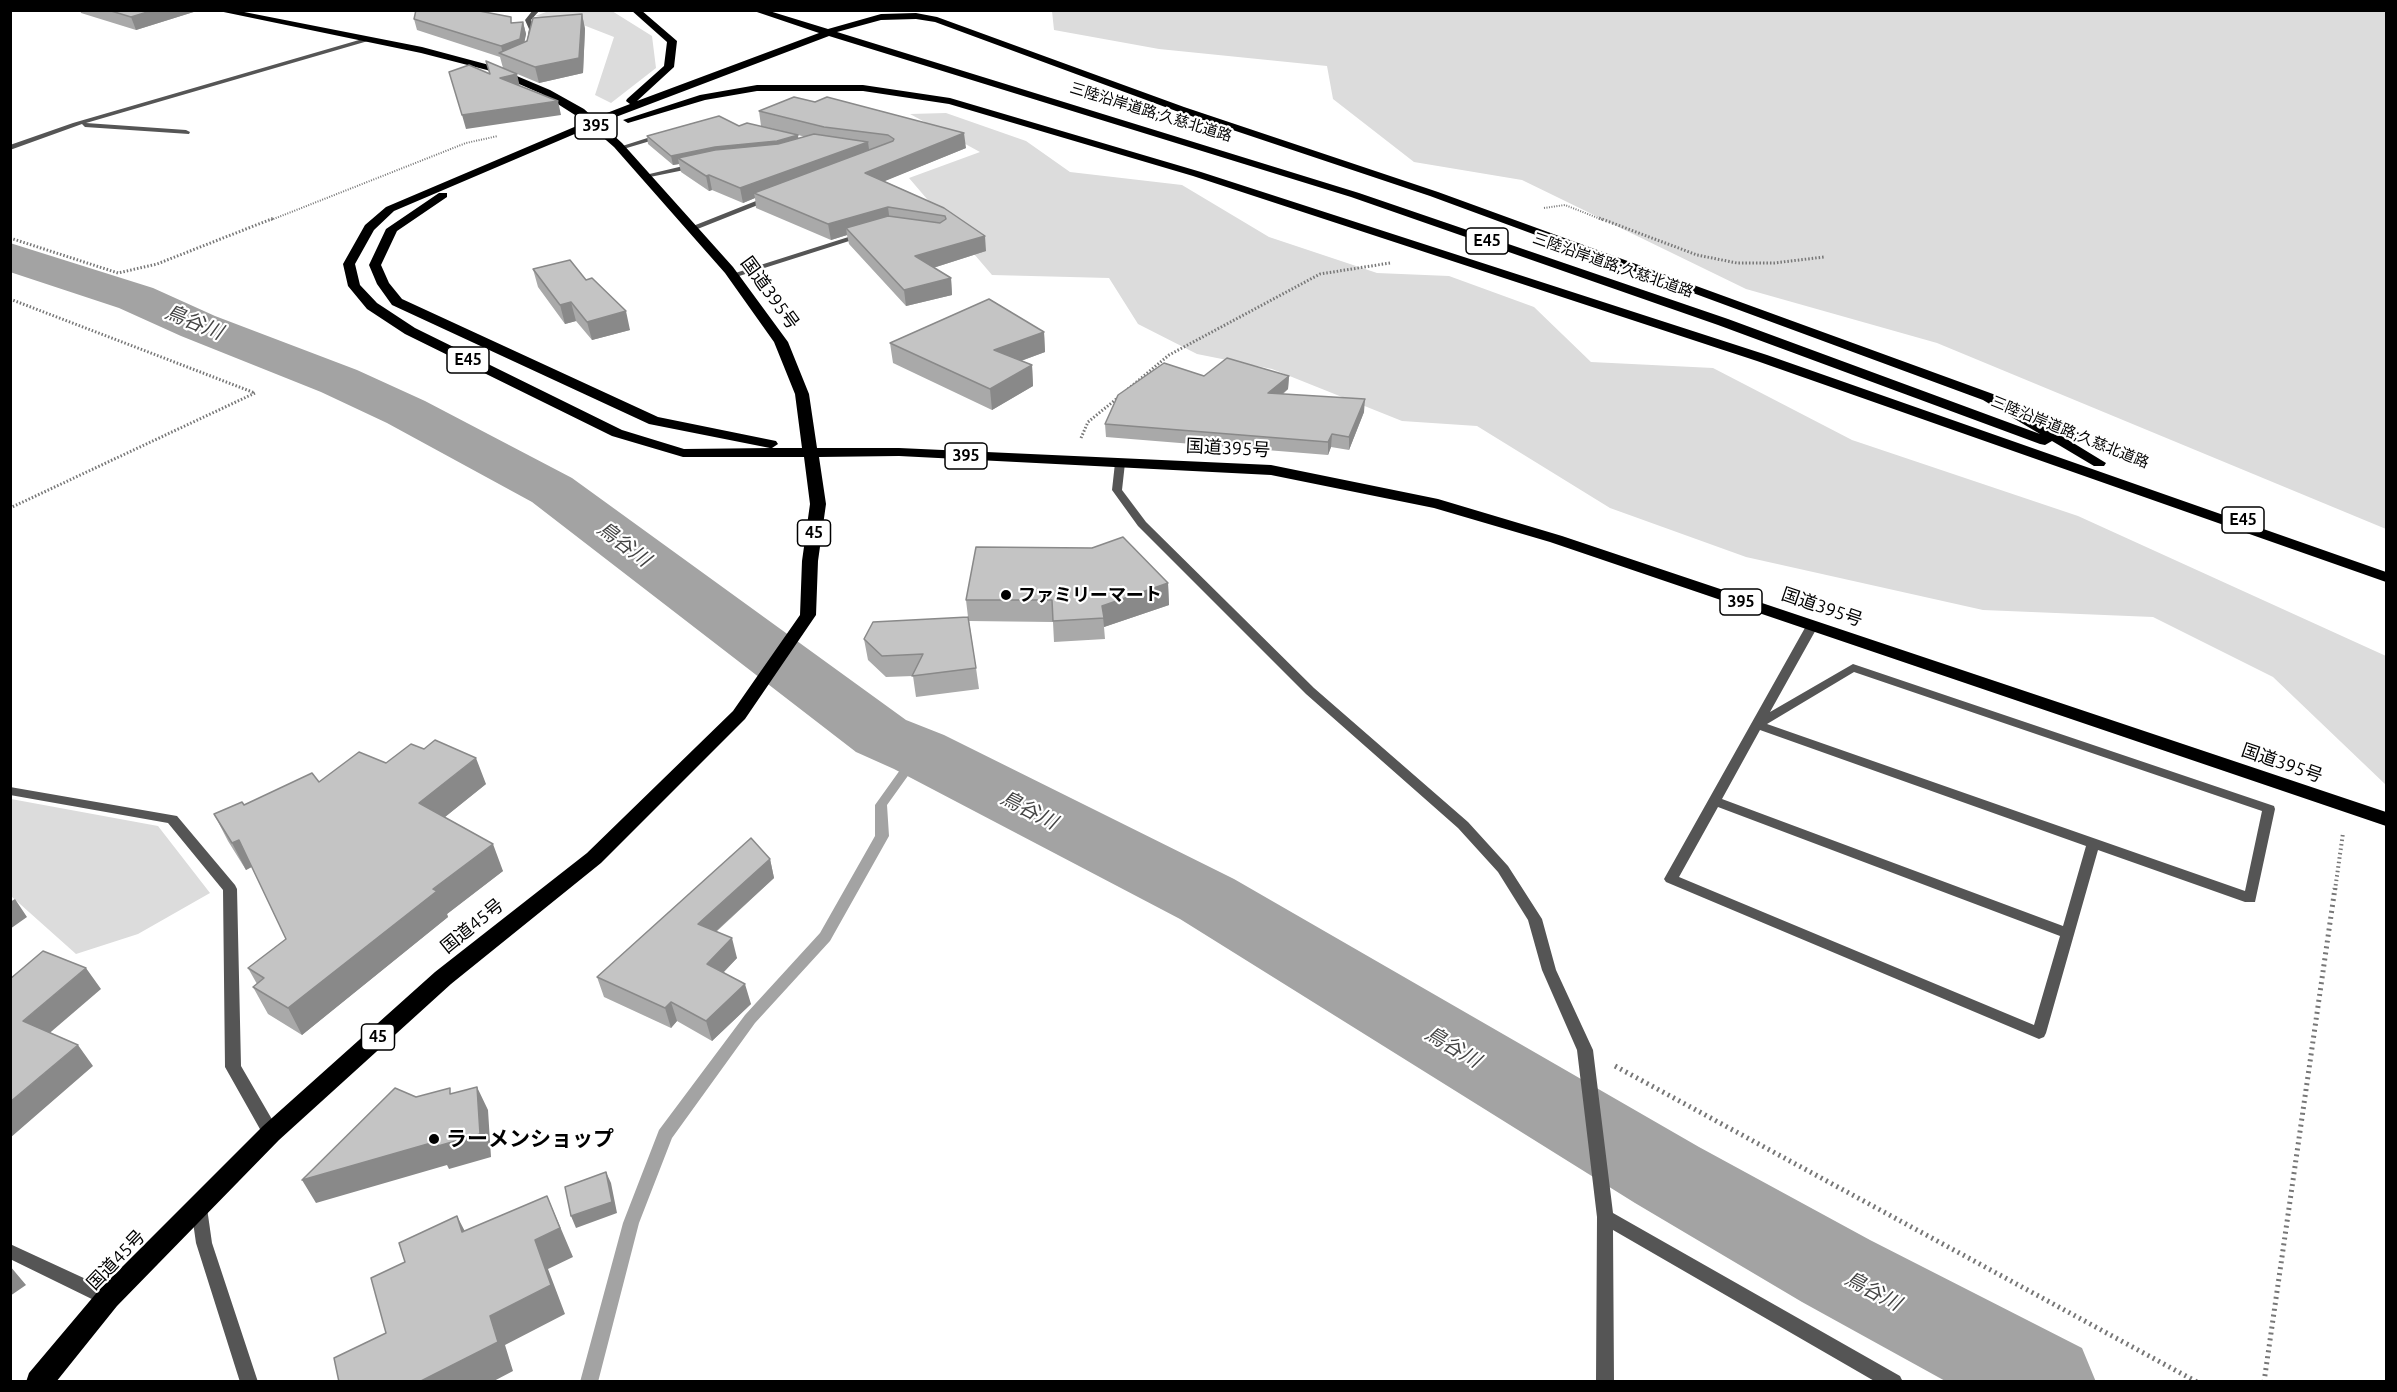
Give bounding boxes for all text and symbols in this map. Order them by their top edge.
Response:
street label: 三陸沿岸道路;久慈北道路 [1068,79,1234,145]
road number: 395 [575,113,617,139]
road number: E45 [1466,228,1508,254]
street label: 三陸沿岸道路;久慈北道路 [1530,229,1696,301]
street label: 国道395号 [736,252,804,334]
water label: 鳥谷川 [162,300,226,344]
road number: E45 [447,347,489,373]
street label: 三陸沿岸道路;久慈北道路 [1988,392,2152,472]
street label: 国道395号 [1185,435,1271,461]
road number: 395 [945,443,987,469]
road number: E45 [2222,507,2264,533]
water label: 鳥谷川 [593,516,655,572]
road number: 45 [798,520,830,546]
street label: 国道395号 [1779,583,1865,631]
place label: ファミリーマート [1018,584,1162,606]
marker: ファミリーマート [999,588,1013,602]
road number: 395 [1720,589,1762,615]
street label: 国道395号 [2239,739,2325,787]
water label: 鳥谷川 [997,786,1061,834]
street label: 国道45号 [436,894,508,958]
water label: 鳥谷川 [1421,1021,1485,1073]
road number: 45 [362,1024,394,1050]
place label: ラーメンショップ [446,1126,614,1152]
marker: ラーメンショップ [427,1132,441,1146]
street label: 国道45号 [82,1226,150,1294]
water label: 鳥谷川 [1841,1266,1905,1316]

